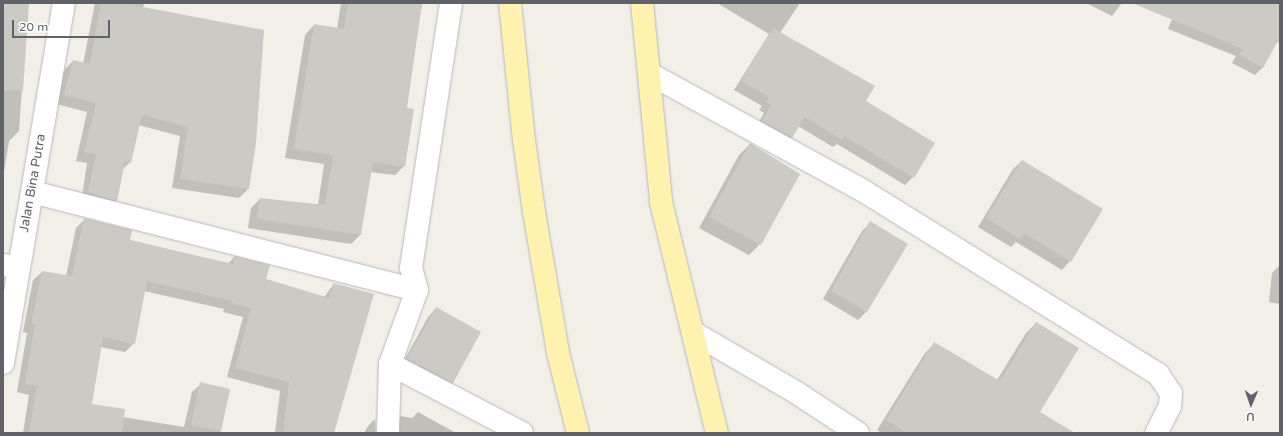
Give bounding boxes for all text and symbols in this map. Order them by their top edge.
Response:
scale bar [14,12,112,38]
text: 20 m [19,20,48,34]
street label: Jalan Bina Putra [17,133,49,233]
north arrow [1231,384,1271,424]
text: U [1246,410,1255,423]

